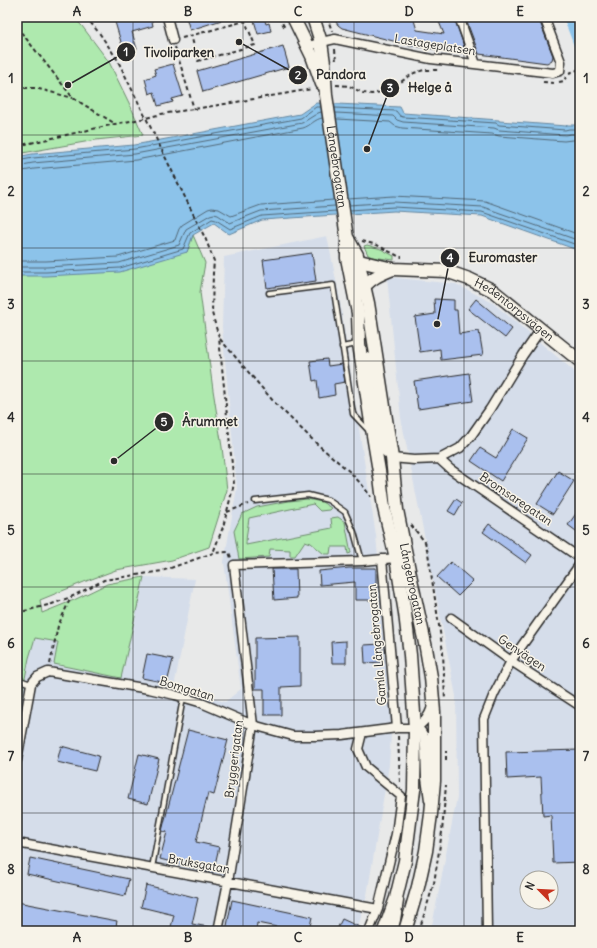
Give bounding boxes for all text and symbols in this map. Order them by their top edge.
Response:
text: A [73,3,82,20]
text: B [184,3,193,20]
text: C [294,3,303,20]
text: D [404,3,414,20]
text: E [516,3,524,20]
street label: Lastageplatsen [393,31,477,58]
callout: Tivoliparken [116,39,222,64]
text: 1 [124,44,128,59]
text: Tivoliparken [144,44,215,61]
callout: Pandora [288,62,374,87]
text: Pandora [316,66,367,83]
text: 2 [295,67,302,82]
text: 1 [8,70,14,87]
text: 1 [583,70,589,87]
callout: Helge å [380,75,460,100]
text: Helge å [408,79,453,96]
text: 3 [387,80,394,95]
street label: Långebrogatan [324,124,350,209]
text: 2 [7,183,15,200]
text: 2 [582,183,590,200]
callout: Euromaster [440,245,545,270]
text: Euromaster [469,249,538,266]
text: 4 [447,250,454,265]
street label: Hedentorpsvägen [472,275,557,344]
text: 3 [7,296,15,313]
text: 3 [582,296,590,313]
text: 4 [7,409,15,426]
callout: Årummet [154,409,246,434]
text: 4 [582,409,590,426]
text: Årummet [182,411,238,430]
text: 5 [161,414,168,429]
street label: Bromsaregatan [477,469,556,528]
text: 5 [7,522,15,539]
text: 5 [582,522,590,539]
street label: Långebrogatan [397,542,429,626]
street label: Gamla Långebrogatan [364,584,389,706]
street label: Genvägen [495,631,549,674]
text: 6 [7,635,15,652]
text: 6 [582,635,590,652]
street label: Bomgatan [158,673,216,704]
street label: Bryggerigatan [221,719,246,799]
text: 7 [8,748,15,765]
text: 7 [583,748,590,765]
street label: Bruksgatan [167,851,231,876]
text: 8 [7,861,15,878]
text: 8 [582,861,590,878]
north arrow [519,870,559,910]
text: N [522,880,538,892]
text: A [73,929,82,946]
text: B [184,929,193,946]
text: C [294,929,303,946]
text: D [404,929,414,946]
text: E [516,929,524,946]

